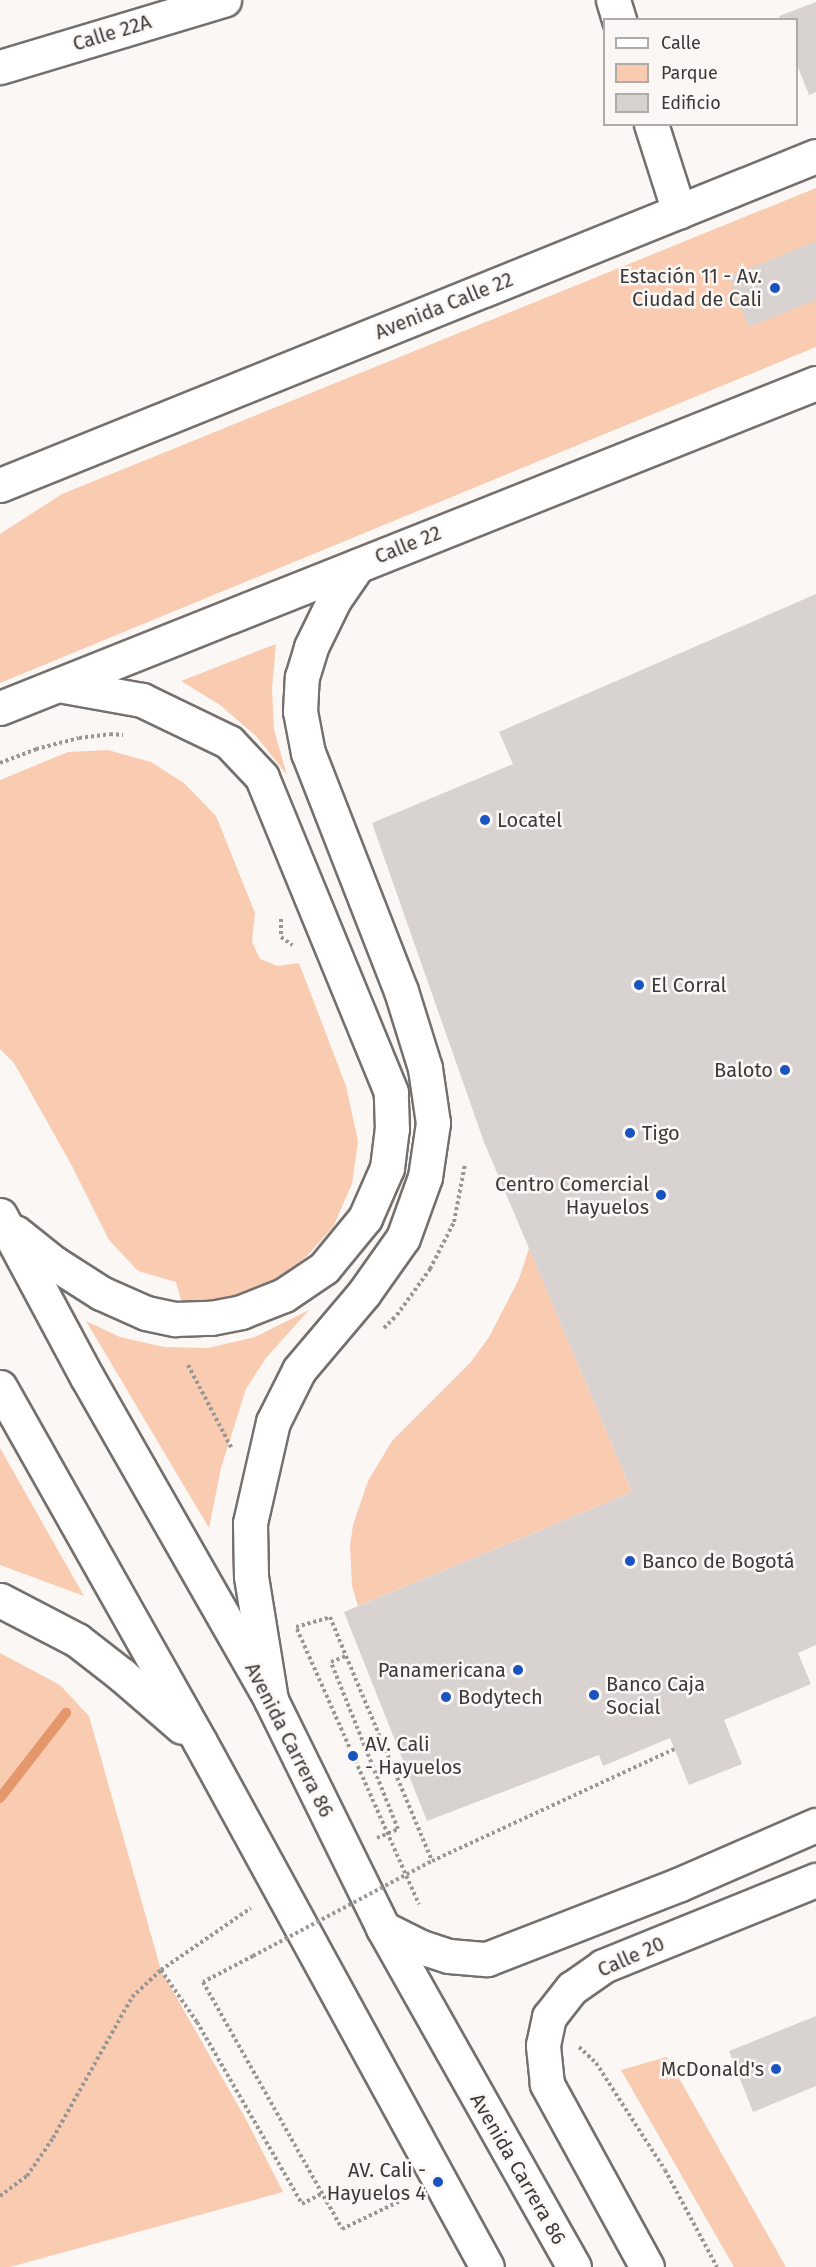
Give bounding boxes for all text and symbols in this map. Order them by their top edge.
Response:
street label: Calle 22A [70,10,154,56]
legend [603,18,798,126]
text: Calle [661,32,701,54]
text: Parque [661,62,718,84]
text: Edificio [661,92,721,114]
place label: Estación 11 - Av. Ciudad de Cali [619,264,762,311]
street label: Avenida Calle 22 [371,267,517,345]
marker: Estación 11 - Av. Ciudad de Cali [766,279,784,297]
street label: Calle 22 [371,521,445,569]
place label: Locatel [497,808,562,832]
marker: Locatel [478,813,492,827]
place label: El Corral [651,973,726,997]
marker: El Corral [632,978,646,992]
place label: Baloto [714,1058,773,1082]
marker: Baloto [778,1063,792,1077]
place label: Tigo [642,1121,680,1145]
marker: Tigo [623,1126,637,1140]
place label: Centro Comercial Hayuelos [495,1172,649,1219]
marker: Centro Comercial Hayuelos [654,1188,668,1202]
place label: Banco de Bogotá [642,1549,795,1573]
marker: Banco de Bogotá [623,1554,637,1568]
place label: Panamericana [378,1658,506,1682]
street label: Avenida Carrera 86 [240,1659,338,1821]
marker: Panamericana [511,1663,525,1677]
place label: Banco Caja Social [606,1672,705,1719]
place label: Bodytech [458,1685,543,1709]
marker: Banco Caja Social [587,1688,601,1702]
marker: Bodytech [439,1690,453,1704]
place label: AV. Cali - Hayuelos [365,1732,462,1779]
marker: AV. Cali - Hayuelos [346,1749,360,1763]
street label: Calle 20 [594,1932,668,1982]
place label: McDonald's [661,2057,764,2081]
marker: McDonald's [769,2062,783,2076]
street label: Avenida Carrera 86 [465,2089,571,2249]
place label: AV. Cali - Hayuelos 4 [327,2158,426,2205]
marker: AV. Cali - Hayuelos 4 [431,2175,445,2189]

